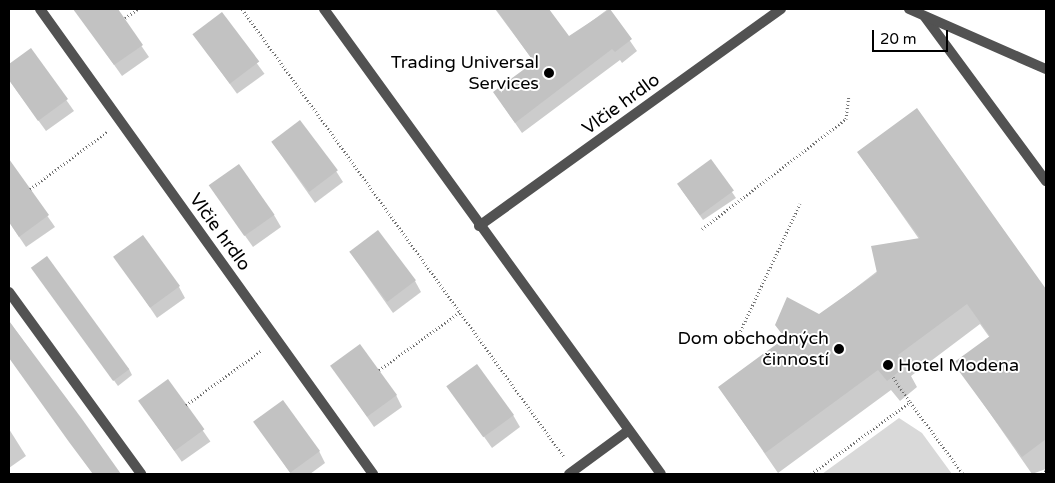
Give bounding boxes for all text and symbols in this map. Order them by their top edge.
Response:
scale bar [875,20,951,52]
text: 20 m [880,30,917,48]
place label: Trading Universal Services [391,52,539,94]
marker: Trading Universal Services [543,67,555,79]
street label: Vlčie hrdlo [578,69,664,139]
street label: Vlčie hrdlo [185,189,255,275]
place label: Dom obchodných činností [678,328,829,370]
marker: Dom obchodných činností [833,343,845,355]
place label: Hotel Modena [898,354,1019,376]
marker: Hotel Modena [882,359,894,371]

